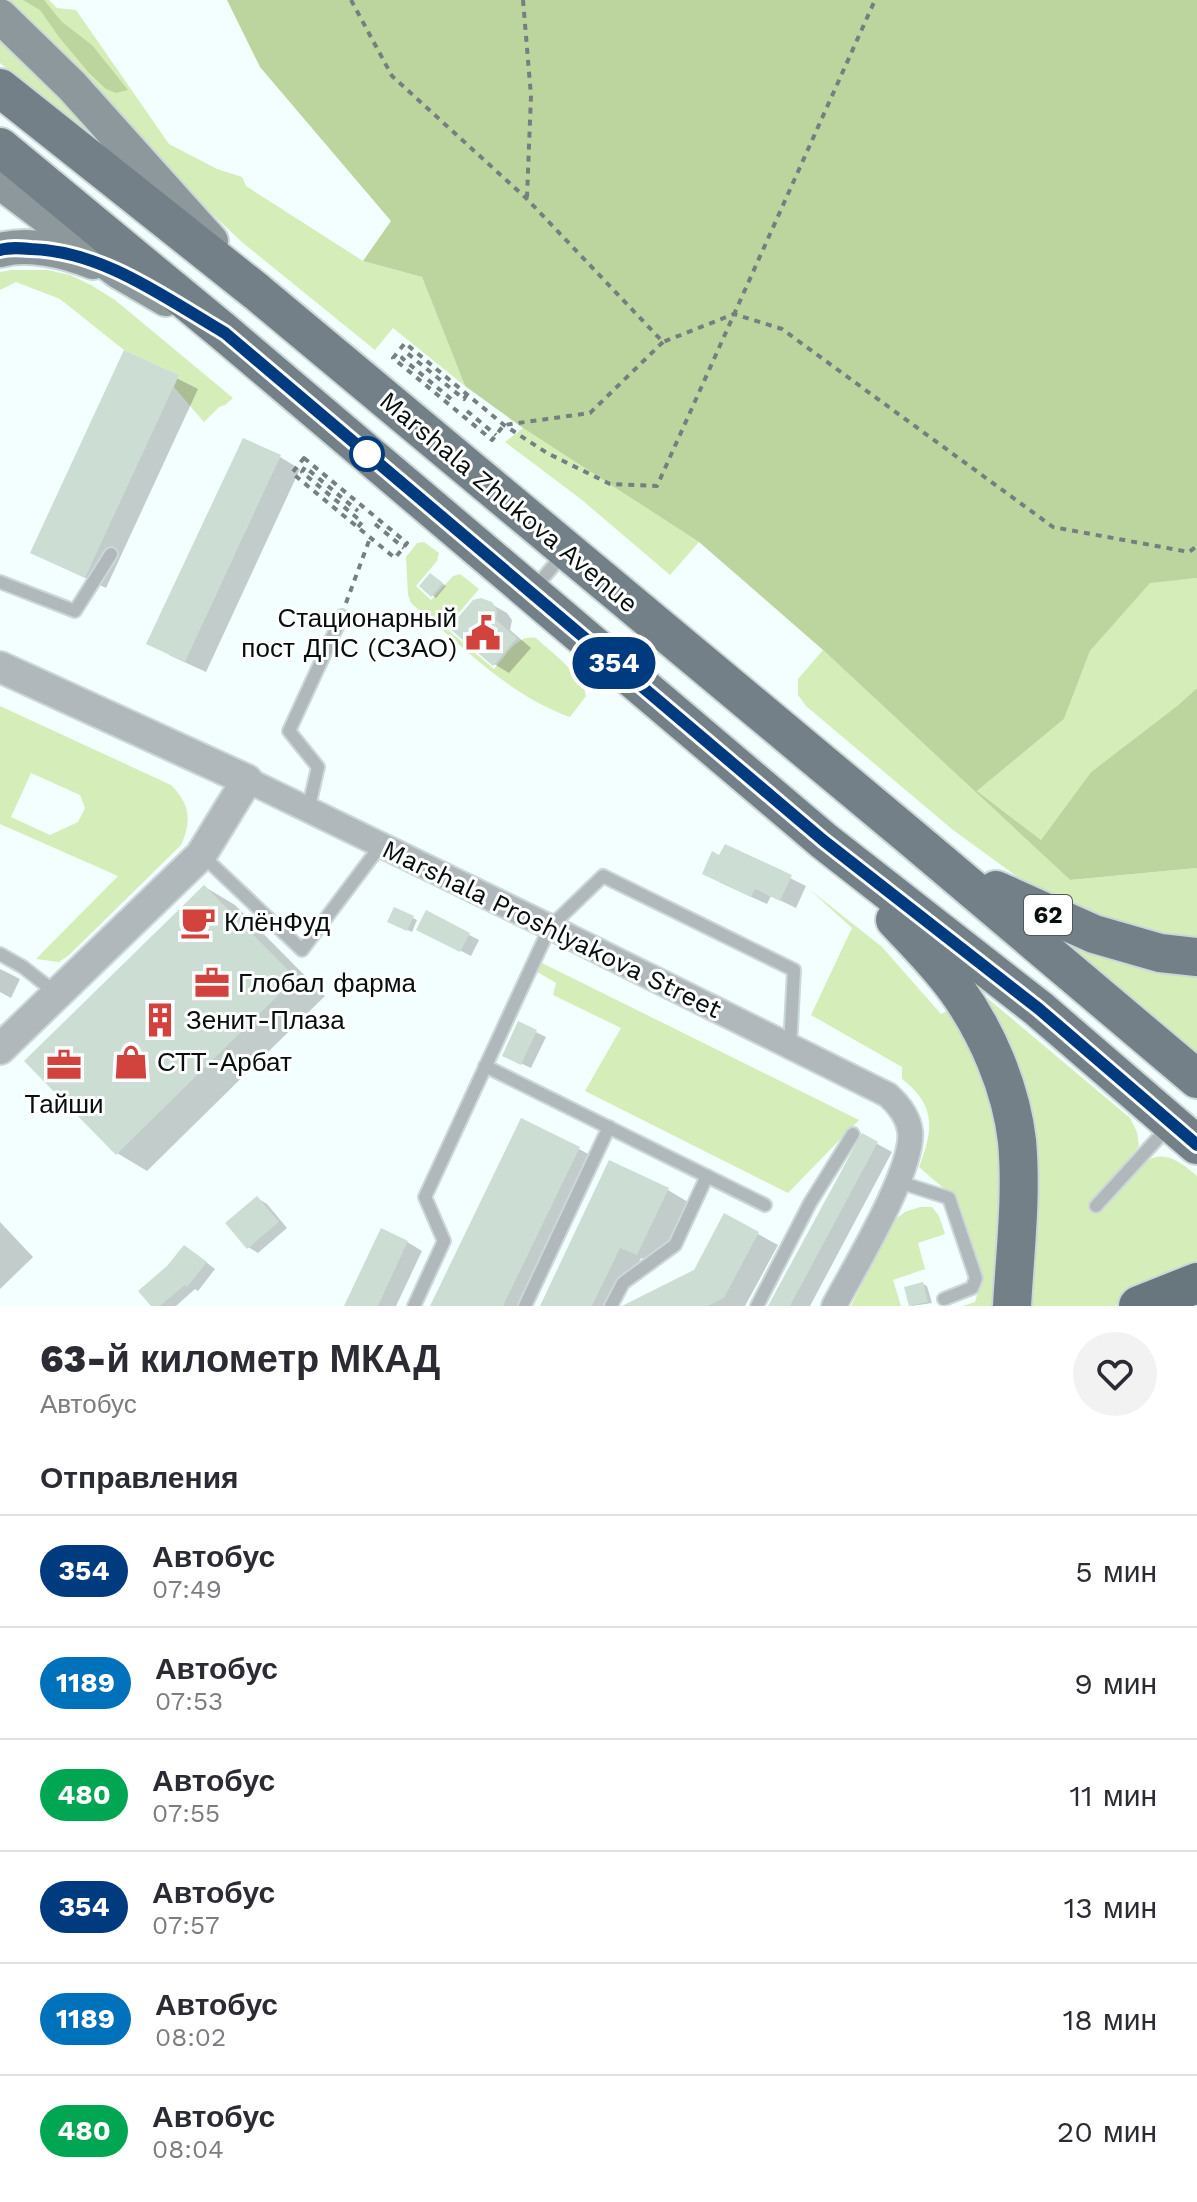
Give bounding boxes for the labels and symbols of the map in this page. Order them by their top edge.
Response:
street label: Marshala Zhukova Avenue [374,385,644,619]
unlabelled marker [350,437,384,471]
place label: Стационарный пост ДПС (СЗАО) [241,603,457,663]
public building icon: Стационарный пост ДПС (СЗАО) [464,614,502,652]
line badge: 354 [568,637,660,689]
street label: Marshala Proshlyakova Street [378,834,726,1024]
road number: 62 [1024,895,1072,935]
cafe icon: КлёнФуд [179,903,217,941]
place label: КлёнФуд [224,907,330,937]
office icon: Глобал фарма [193,964,231,1002]
place label: Глобал фарма [238,968,417,998]
building icon: Зенит-Плаза [141,1001,179,1039]
place label: Зенит-Плаза [186,1005,345,1035]
shop icon: СТТ-Арбат [112,1043,150,1081]
office icon: Тайши [45,1046,83,1084]
place label: СТТ-Арбат [157,1047,292,1077]
place label: Тайши [24,1089,104,1119]

